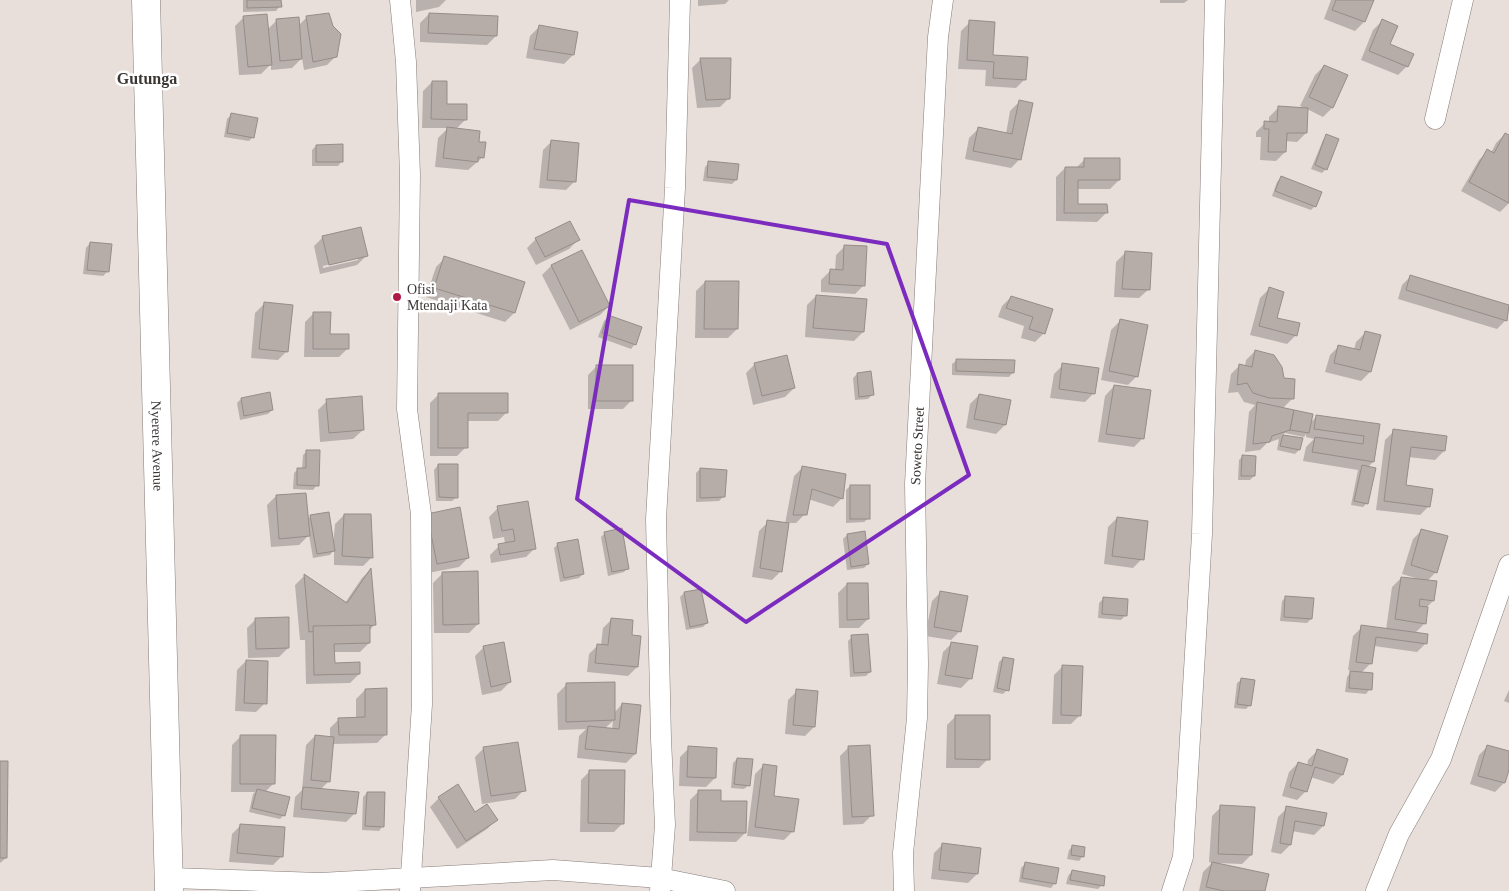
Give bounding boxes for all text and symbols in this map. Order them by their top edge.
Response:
district label: Gutunga [117,70,177,88]
place label: Ofisi Mtendaji Kata [407,282,488,313]
marker: Ofisi Mtendaji Kata [391,291,403,303]
street label: Nyerere Avenue [148,400,166,491]
street label: Soweto Street [908,406,927,485]

